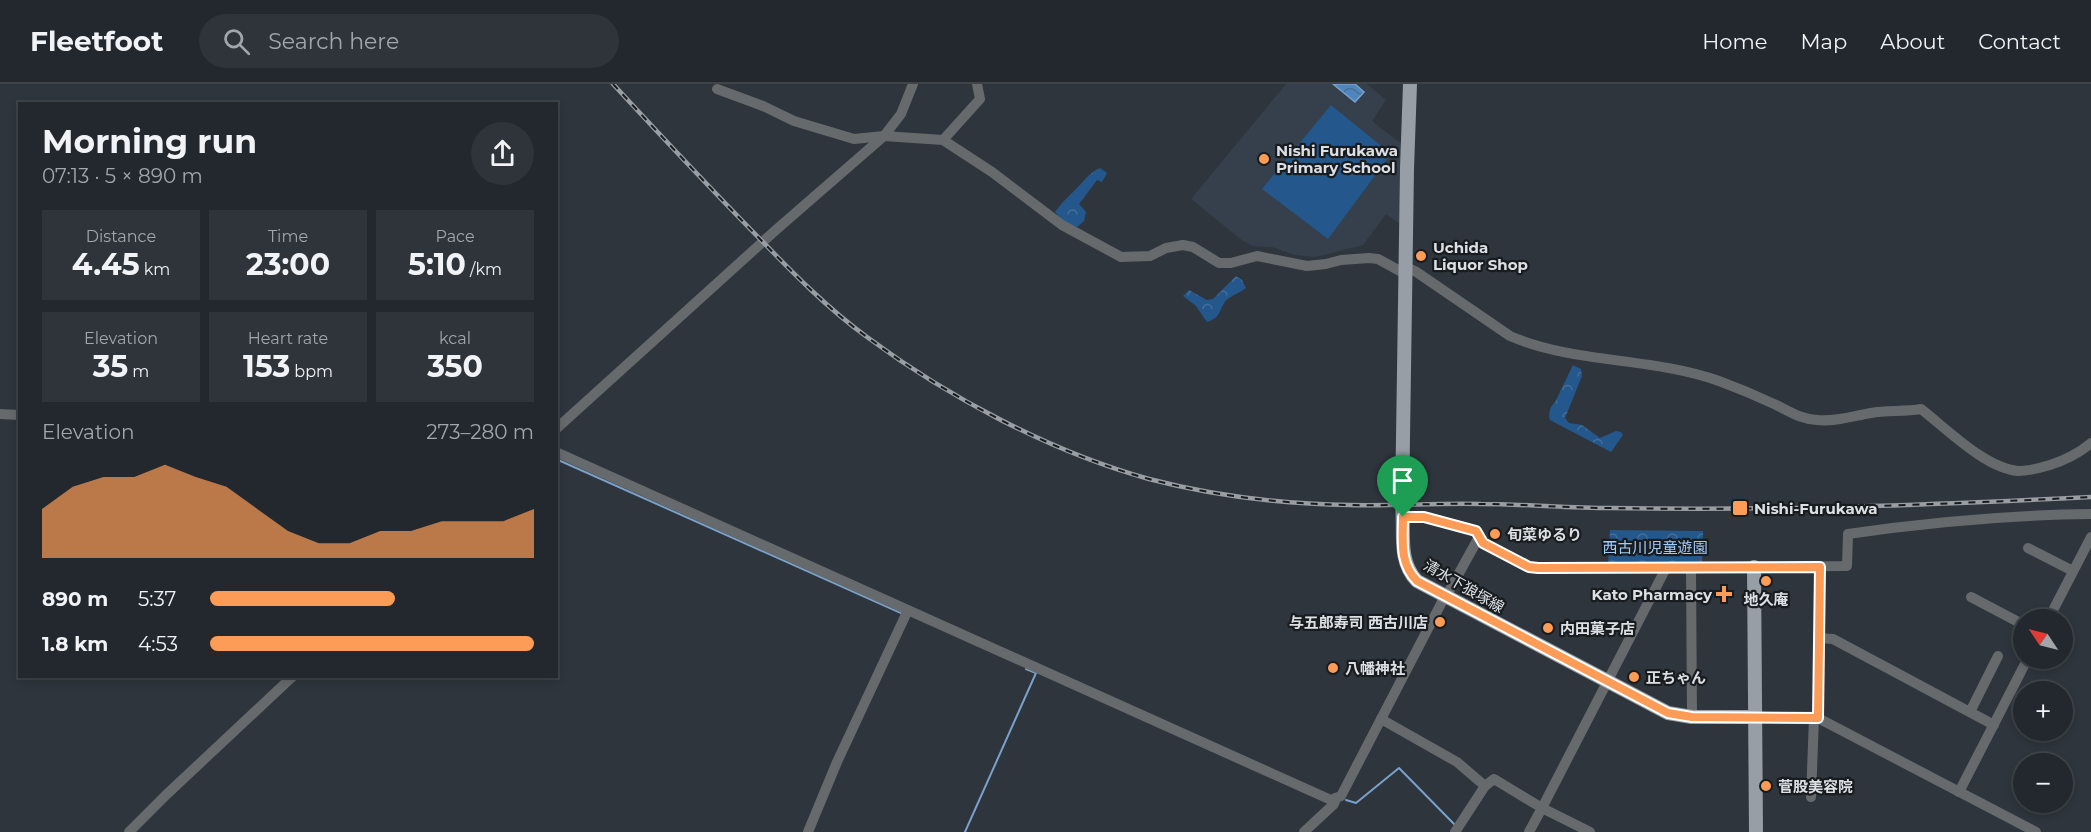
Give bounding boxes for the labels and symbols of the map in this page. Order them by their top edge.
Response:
place label: Nishi Furukawa Primary School [1276,141,1398,177]
marker: Nishi Furukawa Primary School [1257,152,1271,166]
place label: Uchida Liquor Shop [1433,238,1528,274]
marker: Uchida Liquor Shop [1414,249,1428,263]
pin [1377,455,1428,517]
marker: Nishi-Furukawa [1731,499,1749,517]
place label: Nishi-Furukawa [1754,499,1878,518]
place label: 旬菜ゆるり [1507,525,1582,544]
marker: 旬菜ゆるり [1488,527,1502,541]
park label: 西古川児童遊園 [1602,538,1708,557]
street label: 清水下狼塚線 [1420,555,1508,617]
marker: 地久庵 [1759,574,1773,588]
place label: Kato Pharmacy [1592,585,1713,604]
marker: Kato Pharmacy [1717,587,1731,601]
place label: 地久庵 [1743,590,1789,609]
north arrow [2013,609,2073,669]
place label: 与五郎寿司 西古川店 [1289,613,1428,632]
marker: 与五郎寿司 西古川店 [1433,615,1447,629]
place label: 内田菓子店 [1560,619,1635,638]
marker: 内田菓子店 [1541,621,1555,635]
place label: 八幡神社 [1345,659,1405,678]
marker: 八幡神社 [1326,661,1340,675]
place label: 正ちゃん [1646,668,1706,687]
marker: 正ちゃん [1627,670,1641,684]
place label: 菅股美容院 [1778,777,1853,796]
marker: 菅股美容院 [1759,779,1773,793]

